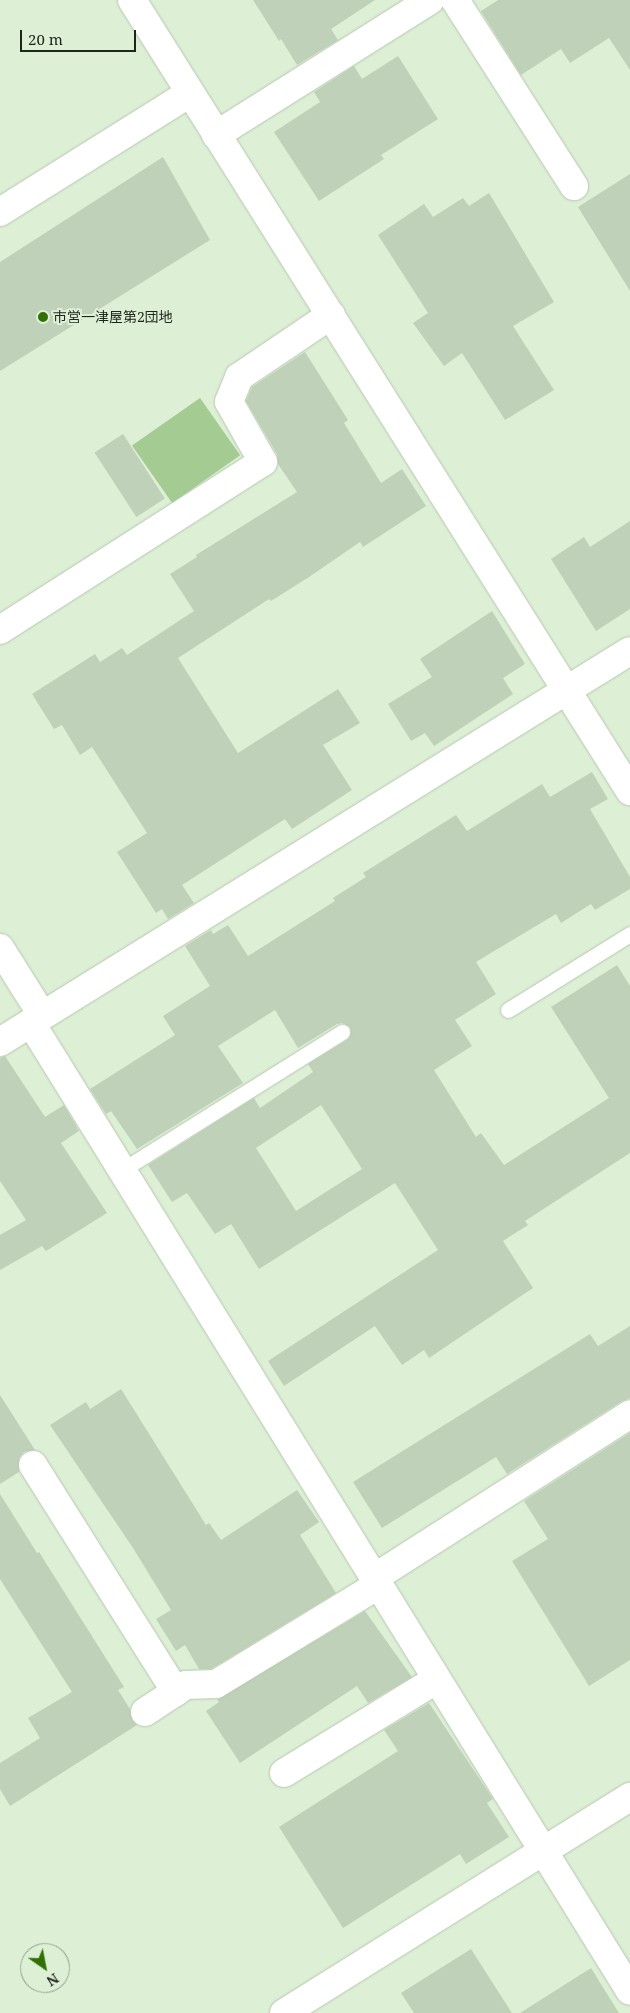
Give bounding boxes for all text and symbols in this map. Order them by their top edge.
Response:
scale bar [22,20,139,52]
text: 20 m [28,29,63,49]
place label: 市営一津屋第2団地 [53,309,173,325]
marker: 市営一津屋第2団地 [37,311,49,323]
north arrow [20,1943,70,1993]
text: N [43,1969,63,1991]

